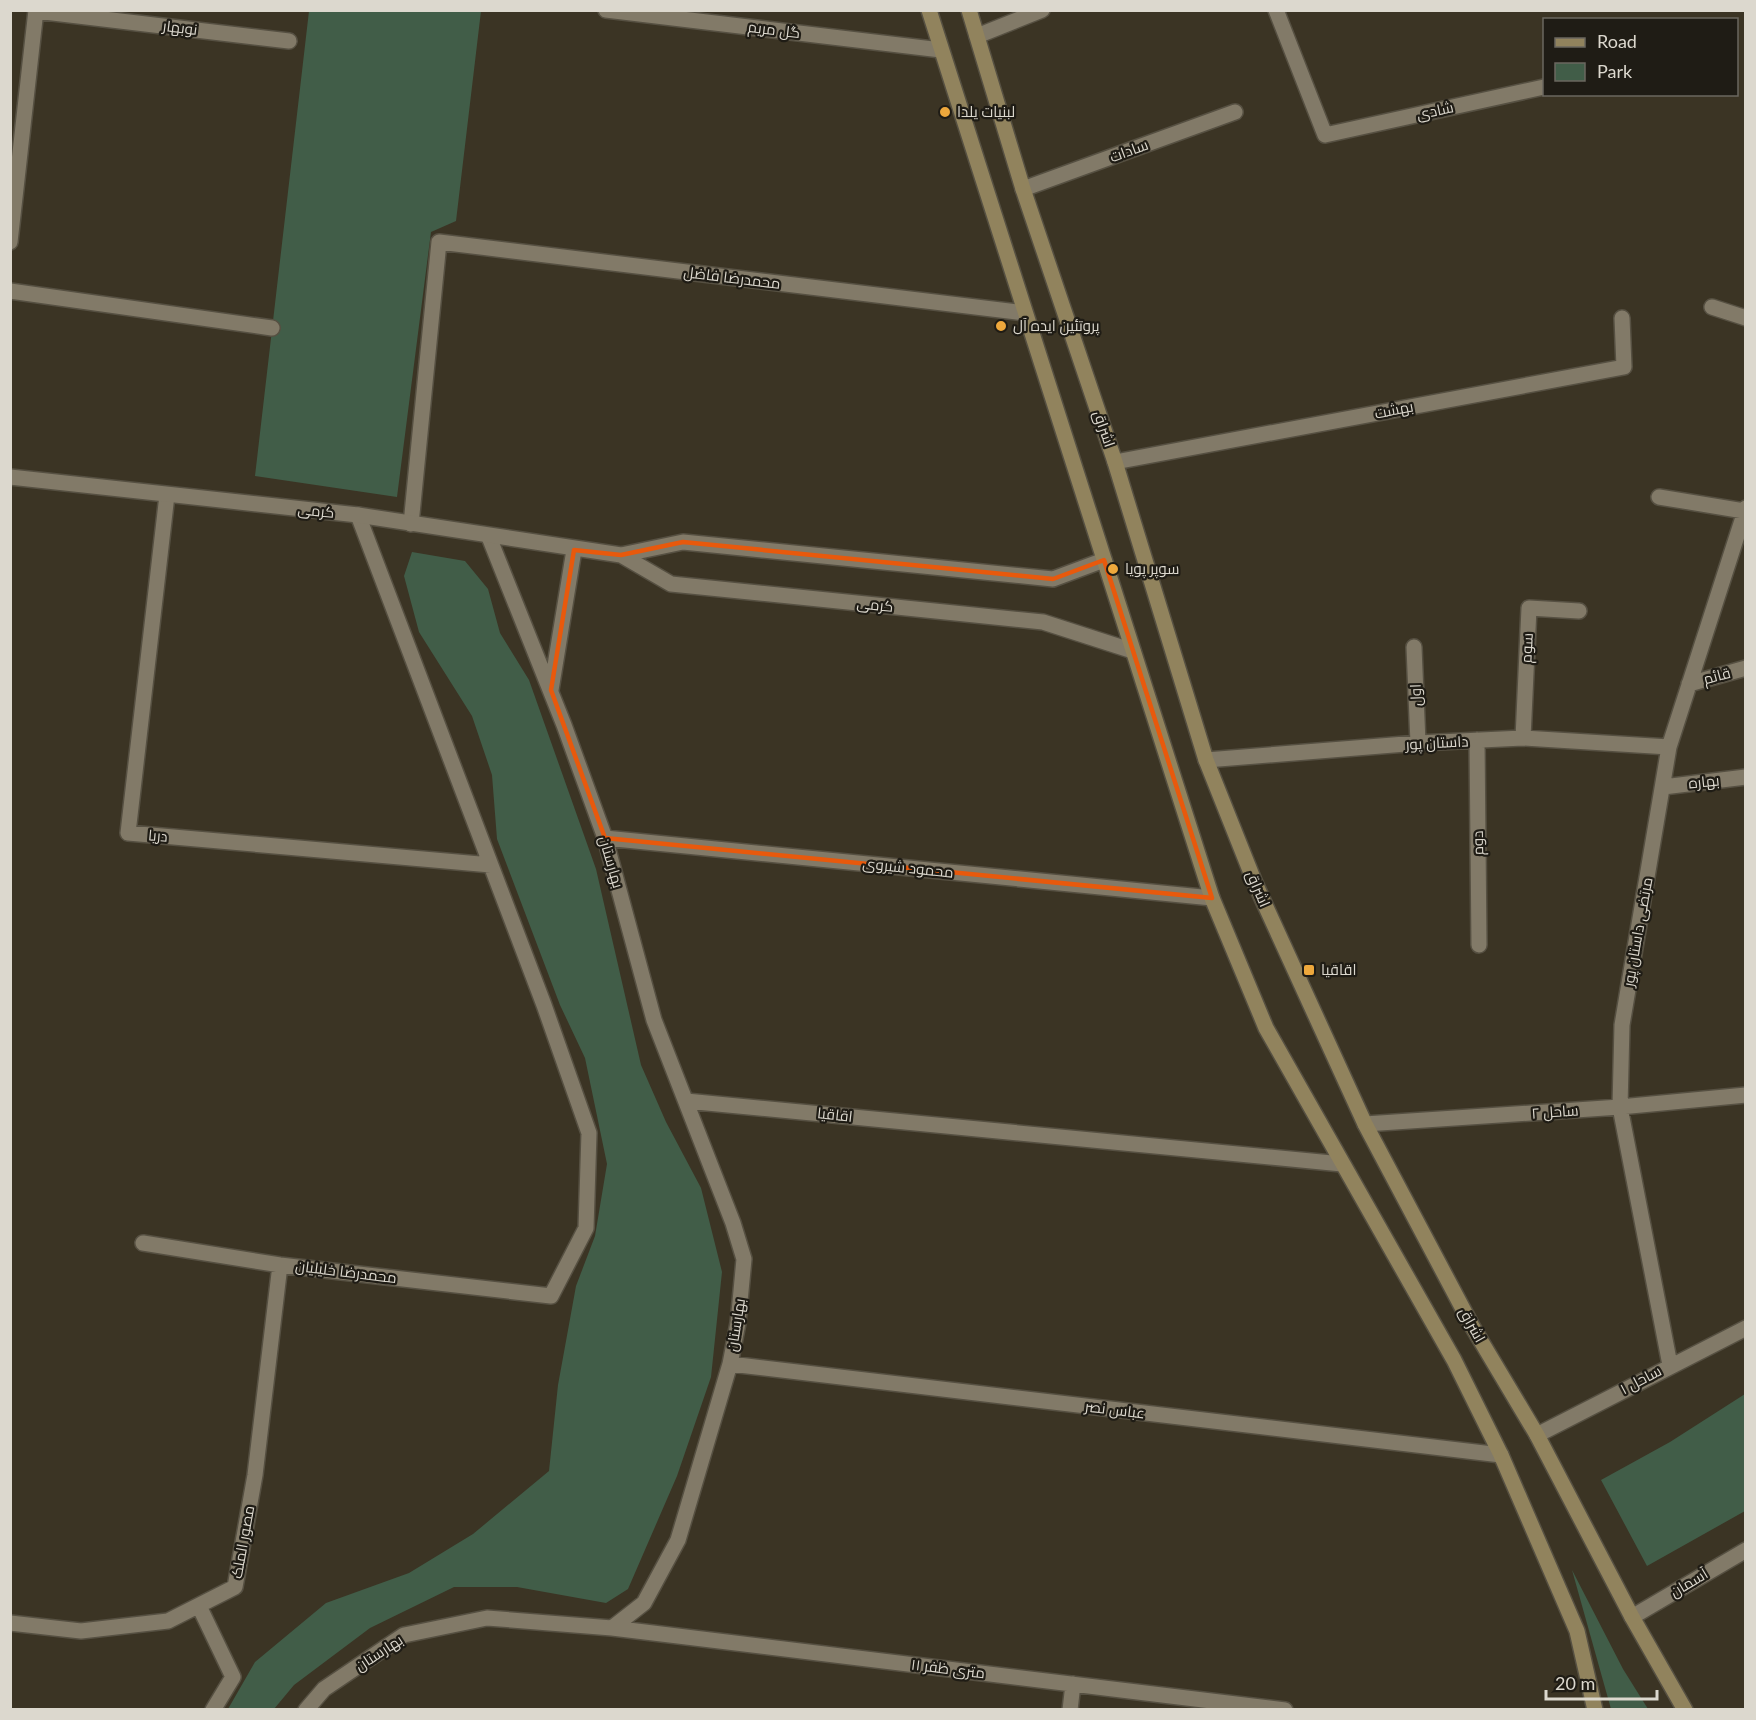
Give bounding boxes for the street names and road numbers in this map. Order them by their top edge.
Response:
street label: نوبهار [160,16,199,40]
street label: گل مریم [747,17,801,43]
street label: شادی [1415,97,1455,125]
street label: سادات [1107,135,1151,165]
street label: محمدرضا فاضل [682,262,782,294]
street label: بهشت [1373,396,1415,424]
street label: اشراق [1088,408,1120,450]
street label: کرمی [297,499,335,523]
street label: کرمی [856,593,894,617]
street label: سوم [1516,632,1538,664]
street label: قائم [1701,663,1733,689]
street label: اول [1406,684,1425,706]
street label: داستان پور [1404,731,1469,755]
street label: بهاره [1688,770,1720,794]
street label: دریا [147,825,169,846]
street label: دوم [1468,830,1488,856]
street label: بهارستان [594,834,628,890]
street label: محمود شیروی [861,853,955,883]
street label: اشراق [1241,868,1275,910]
street label: مرتضی داستان پور [1618,876,1657,989]
street label: ساحل ۲ [1531,1100,1579,1124]
street label: اقاقیا [817,1103,854,1125]
street label: محمدرضا خلیلیان [294,1256,398,1288]
street label: بهارستان [722,1297,750,1353]
street label: اشراق [1454,1304,1490,1346]
street label: ساحل ۱ [1617,1361,1665,1399]
street label: عباس نصر [1083,1396,1146,1424]
street label: مصور الملک [227,1504,258,1580]
street label: آسمان [1666,1564,1712,1602]
street label: بهارستان [351,1630,407,1676]
street label: ۱۱ متری ظفر [910,1655,986,1683]

